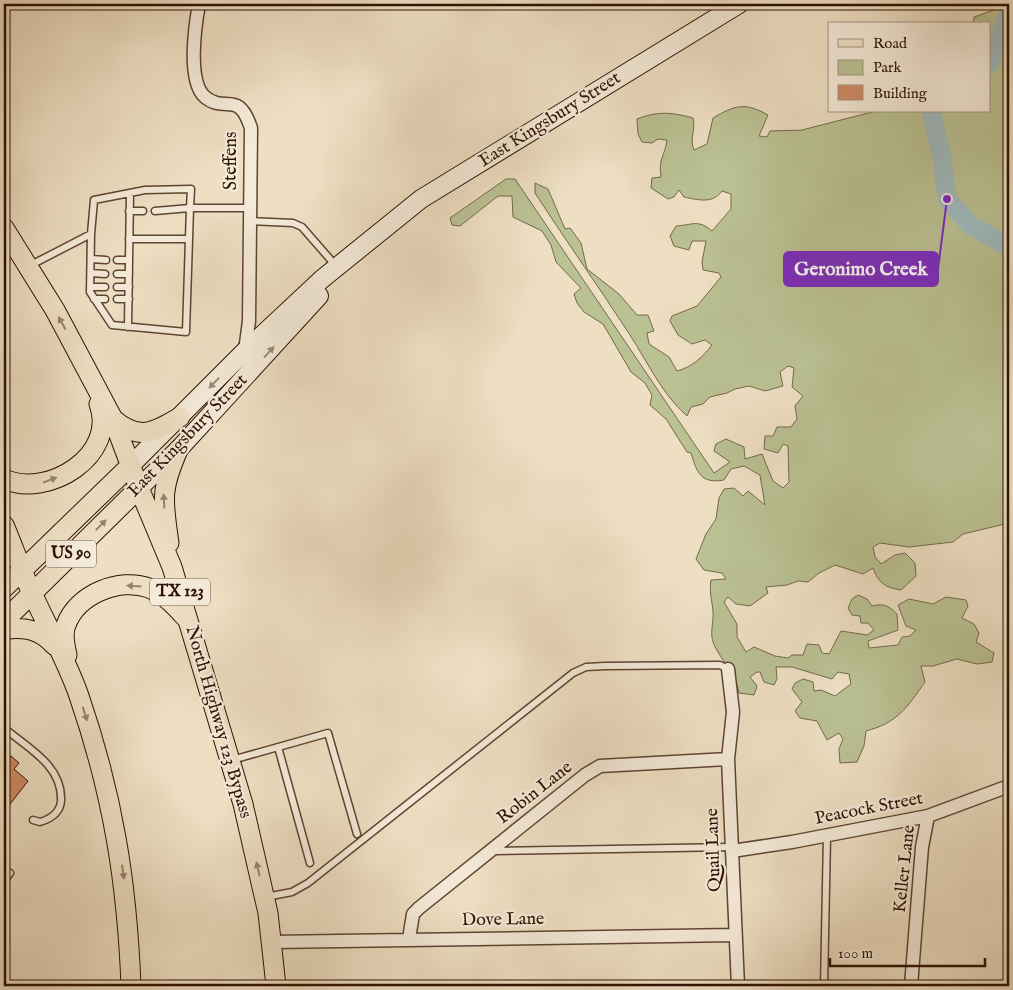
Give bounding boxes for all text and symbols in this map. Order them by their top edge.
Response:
legend [828,22,990,112]
text: Road [873,34,908,53]
text: Park [873,58,903,77]
street label: East Kingsbury Street [475,67,625,173]
text: Building [873,84,928,103]
street label: Steffens [220,132,243,190]
callout: Geronimo Creek [784,252,938,286]
text: Geronimo Creek [794,258,928,282]
one-way arrow [58,316,66,330]
one-way arrow [263,346,275,358]
street label: East Kingsbury Street [123,369,253,503]
one-way arrow [208,376,220,388]
one-way arrow [43,476,58,483]
one-way arrow [159,493,167,509]
one-way arrow [94,519,106,531]
road number: US 90 [46,540,96,568]
road number: TX 123 [150,578,210,606]
one-way arrow [125,581,141,589]
street label: North Highway 123 Bypass [179,623,257,821]
one-way arrow [82,707,89,722]
street label: Robin Lane [493,756,577,830]
street label: Peacock Street [813,787,925,831]
street label: Quail Lane [701,808,727,892]
street label: Keller Lane [889,824,921,914]
one-way arrow [254,862,262,877]
one-way arrow [119,865,127,881]
street label: Dove Lane [462,908,544,932]
scale bar [830,935,986,967]
text: 100 m [838,944,874,963]

